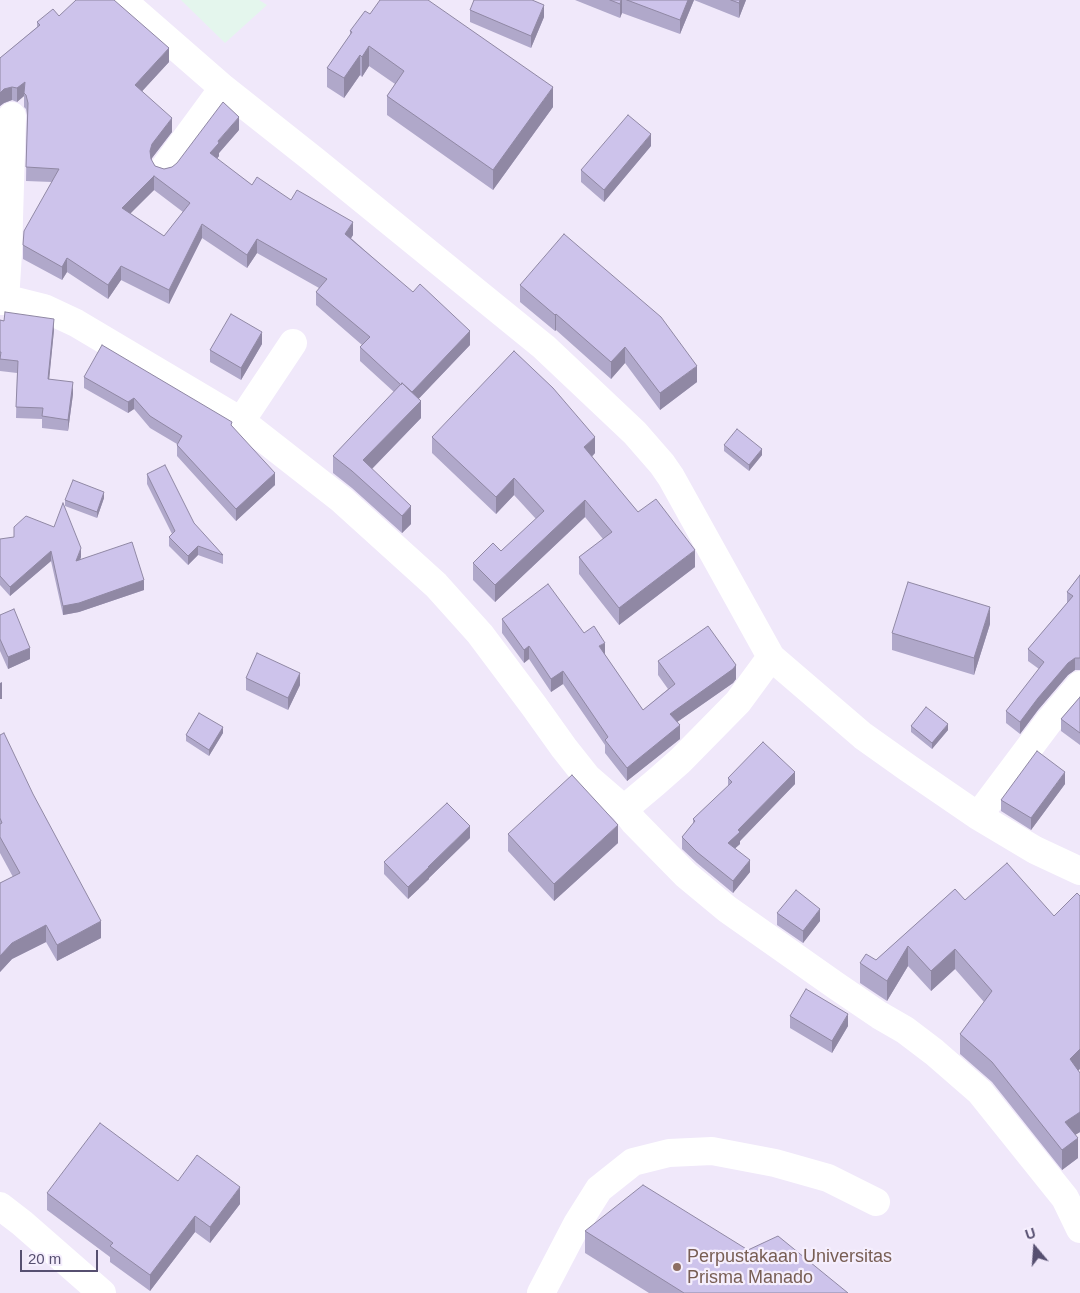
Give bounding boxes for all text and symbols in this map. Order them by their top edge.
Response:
north arrow [1010,1223,1060,1273]
text: U [1023,1225,1038,1243]
scale bar [22,1240,100,1272]
place label: Perpustakaan Universitas Prisma Manado [687,1246,892,1288]
text: 20 m [28,1250,61,1267]
marker: Perpustakaan Universitas Prisma Manado [671,1261,683,1273]

